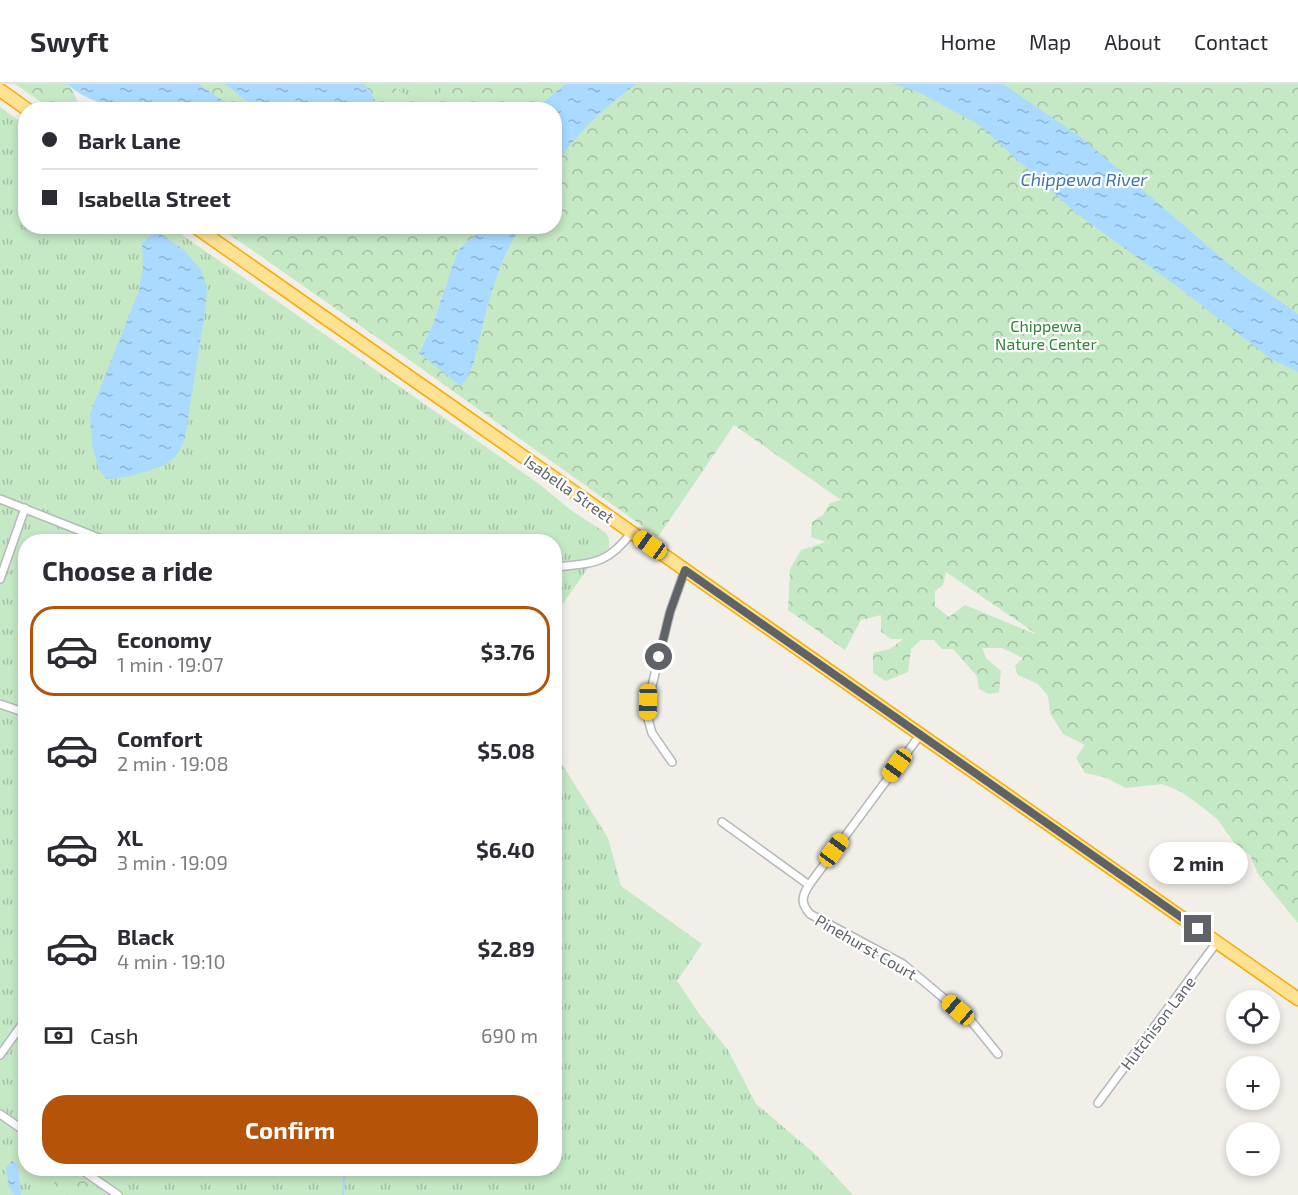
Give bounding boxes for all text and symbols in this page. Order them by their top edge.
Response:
text: Swyft [30,24,109,58]
text: Home [940,29,996,54]
text: Map [1029,29,1071,54]
text: About [1104,29,1161,54]
text: Contact [1194,29,1268,54]
text: Bark Lane [78,127,181,153]
water label: Chippewa River [1021,168,1148,190]
text: Isabella Street [78,185,231,211]
park label: Chippewa Nature Center [995,316,1097,353]
street label: Isabella Street [521,451,618,527]
car [630,527,670,563]
text: Choose a ride [42,554,213,586]
icon: car [45,624,99,678]
text: Economy [117,626,212,652]
text: $3.76 [481,638,535,664]
route start [645,643,672,670]
text: 1 min · 19:07 [117,652,224,676]
car [639,684,657,720]
icon: car [45,723,99,777]
text: Comfort [117,725,202,751]
text: $5.08 [477,737,535,763]
car [879,745,915,785]
text: 2 min · 19:08 [117,751,229,775]
icon: car [45,822,99,876]
text: XL [117,824,143,850]
car [816,830,852,870]
text: $6.40 [476,836,535,862]
callout: 2 min [1148,842,1248,884]
text: 3 min · 19:09 [117,850,228,874]
text: 2 min [1173,851,1224,875]
street label: Pinehurst Court [812,910,920,983]
route end [1184,915,1211,942]
icon: car [45,921,99,975]
text: Black [117,923,174,949]
text: $2.89 [477,935,535,961]
text: 4 min · 19:10 [117,949,226,973]
street label: Hutchison Lane [1116,972,1199,1073]
map controls [1226,990,1280,1176]
button: locate [1226,990,1280,1044]
car [939,991,977,1029]
icon: cash [42,1019,75,1052]
text: Cash [90,1022,139,1048]
text: 690 m [481,1023,538,1047]
button: + [1226,1056,1280,1110]
button: Confirm [42,1095,538,1164]
button: − [1226,1122,1280,1176]

